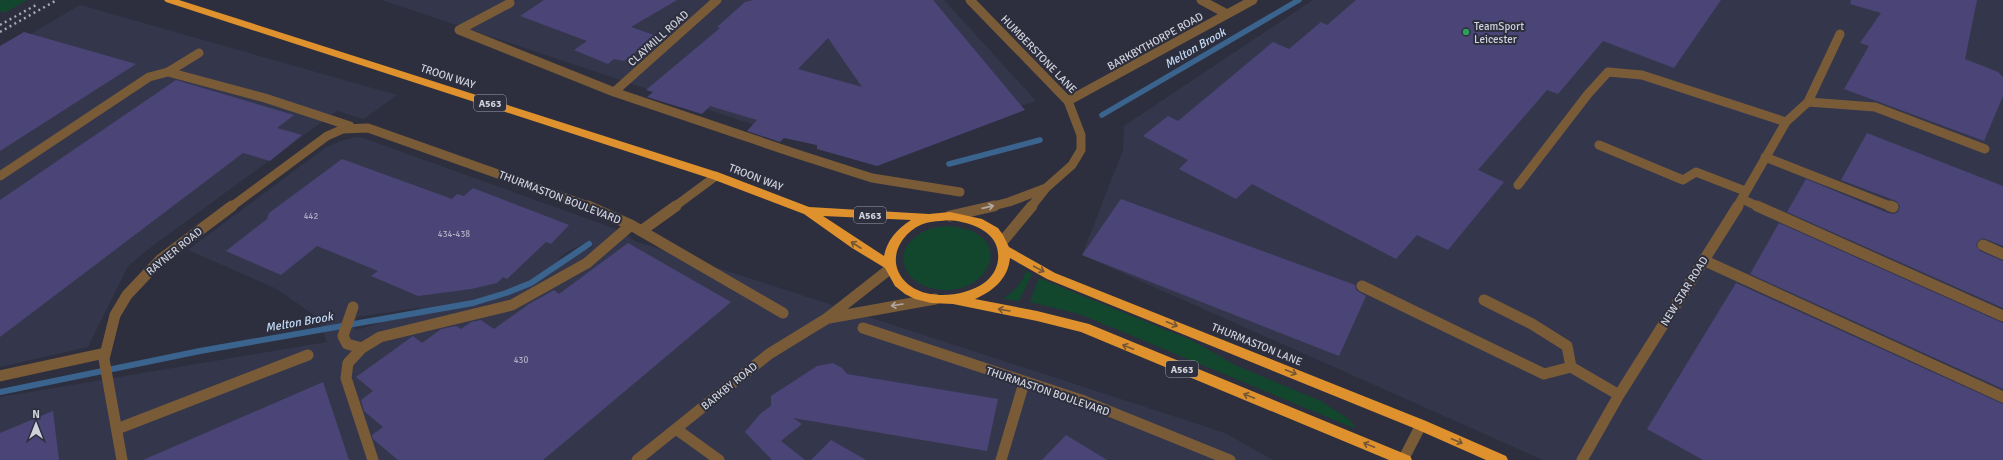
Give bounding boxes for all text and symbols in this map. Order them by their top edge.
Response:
street label: CLAYMILL ROAD [625,8,691,69]
street label: BARKBYTHORPE ROAD [1105,10,1205,73]
street label: HUMBERSTONE LANE [998,13,1079,96]
place label: TeamSport Leicester [1474,20,1524,46]
water label: Melton Brook [1162,24,1229,72]
marker: TeamSport Leicester [1461,27,1471,37]
street label: TROON WAY [419,61,477,92]
road number: A563 [474,95,506,111]
street label: TROON WAY [727,161,785,194]
street label: THURMASTON BOULEVARD [497,168,623,227]
one-way arrow [981,202,994,210]
road number: A563 [854,207,886,223]
house number: 442 [304,211,318,222]
street label: RAYNER ROAD [144,225,205,278]
house number: 434-438 [438,229,470,240]
one-way arrow [851,241,862,249]
street label: NEW STAR ROAD [1658,254,1711,328]
one-way arrow [1032,266,1044,273]
one-way arrow [890,302,903,310]
one-way arrow [998,305,1011,313]
water label: Melton Brook [264,309,335,336]
street label: THURMASTON LANE [1210,320,1304,369]
one-way arrow [1165,321,1177,328]
one-way arrow [1123,342,1135,350]
house number: 430 [514,355,528,366]
street label: BARKBY ROAD [699,360,760,413]
road number: A563 [1166,361,1198,377]
street label: THURMASTON BOULEVARD [984,364,1111,419]
one-way arrow [1285,369,1297,377]
one-way arrow [1243,391,1255,399]
north arrow [16,404,56,444]
text: N [32,408,40,421]
one-way arrow [1450,438,1462,445]
one-way arrow [1363,441,1375,448]

